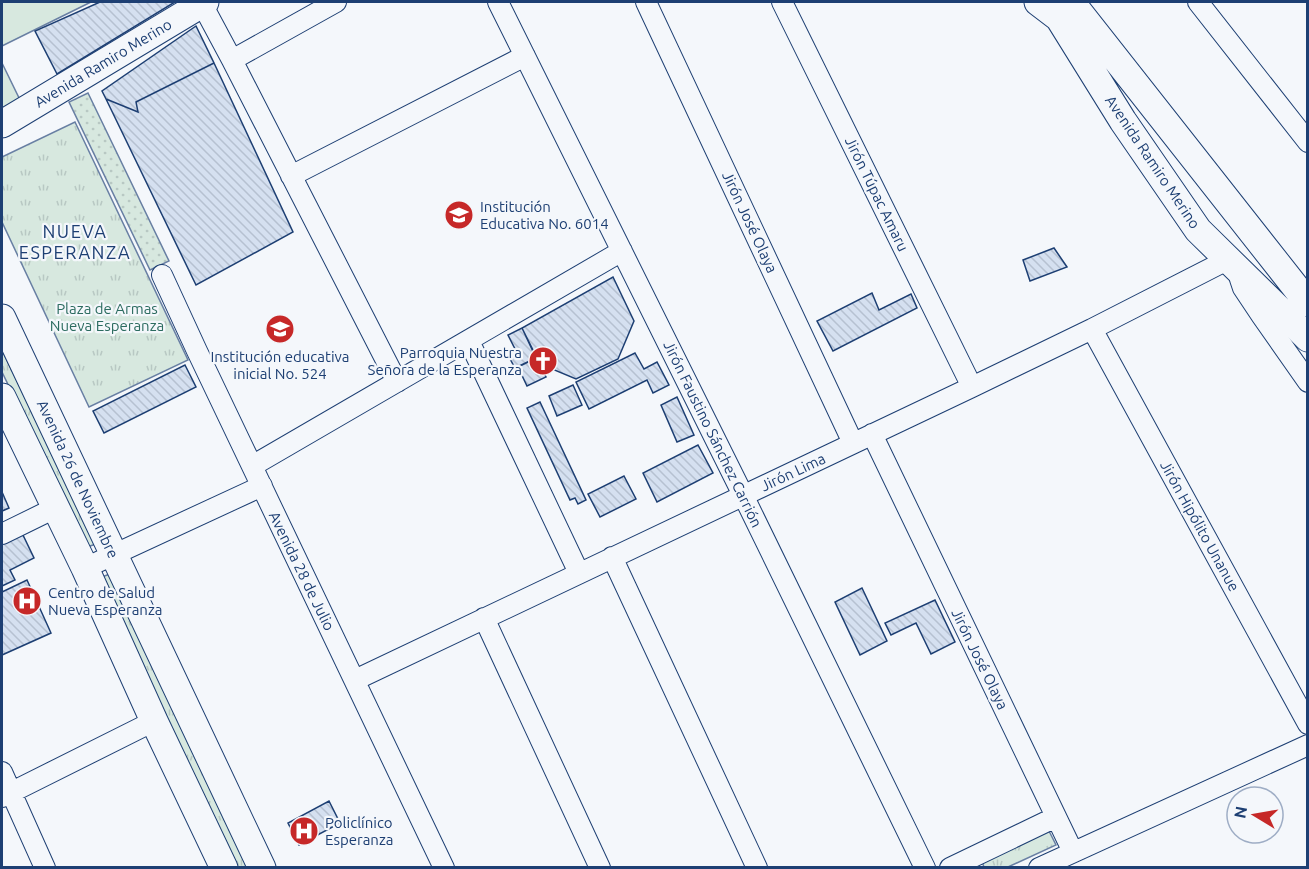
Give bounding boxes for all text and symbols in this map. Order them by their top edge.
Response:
street label: Avenida Ramiro Merino [31,15,175,111]
street label: Avenida Ramiro Merino [1102,92,1204,232]
street label: Jirón Túpac Amaru [842,134,912,254]
street label: Jirón José Olaya [719,169,781,275]
place label: Institución Educativa No. 6014 [480,198,609,232]
school or university icon: Institución Educativa No. 6014 [443,199,475,231]
district label: NUEVA ESPERANZA [19,221,131,262]
park label: Plaza de Armas Nueva Esperanza [50,300,164,334]
school or university icon: Institución educativa inicial No. 524 [264,313,296,345]
street label: Jirón Faustino Sánchez Carrión [660,338,766,530]
place label: Parroquia Nuestra Señora de la Esperanza [368,344,522,378]
church icon: Parroquia Nuestra Señora de la Esperanza [527,345,559,377]
place label: Institución educativa inicial No. 524 [210,348,350,382]
street label: Avenida 26 de Noviembre [34,397,122,561]
street label: Jirón Lima [758,450,828,494]
street label: Jirón Hipólito Unanue [1157,458,1243,594]
street label: Avenida 28 de Julio [266,509,338,633]
place label: Centro de Salud Nueva Esperanza [48,584,163,618]
hospital icon: Centro de Salud Nueva Esperanza [11,585,43,617]
street label: Jirón José Olaya [948,606,1012,712]
north arrow [1225,785,1285,845]
text: N [1230,805,1250,820]
place label: Policlínico Esperanza [325,814,394,848]
hospital icon: Policlínico Esperanza [288,815,320,847]

